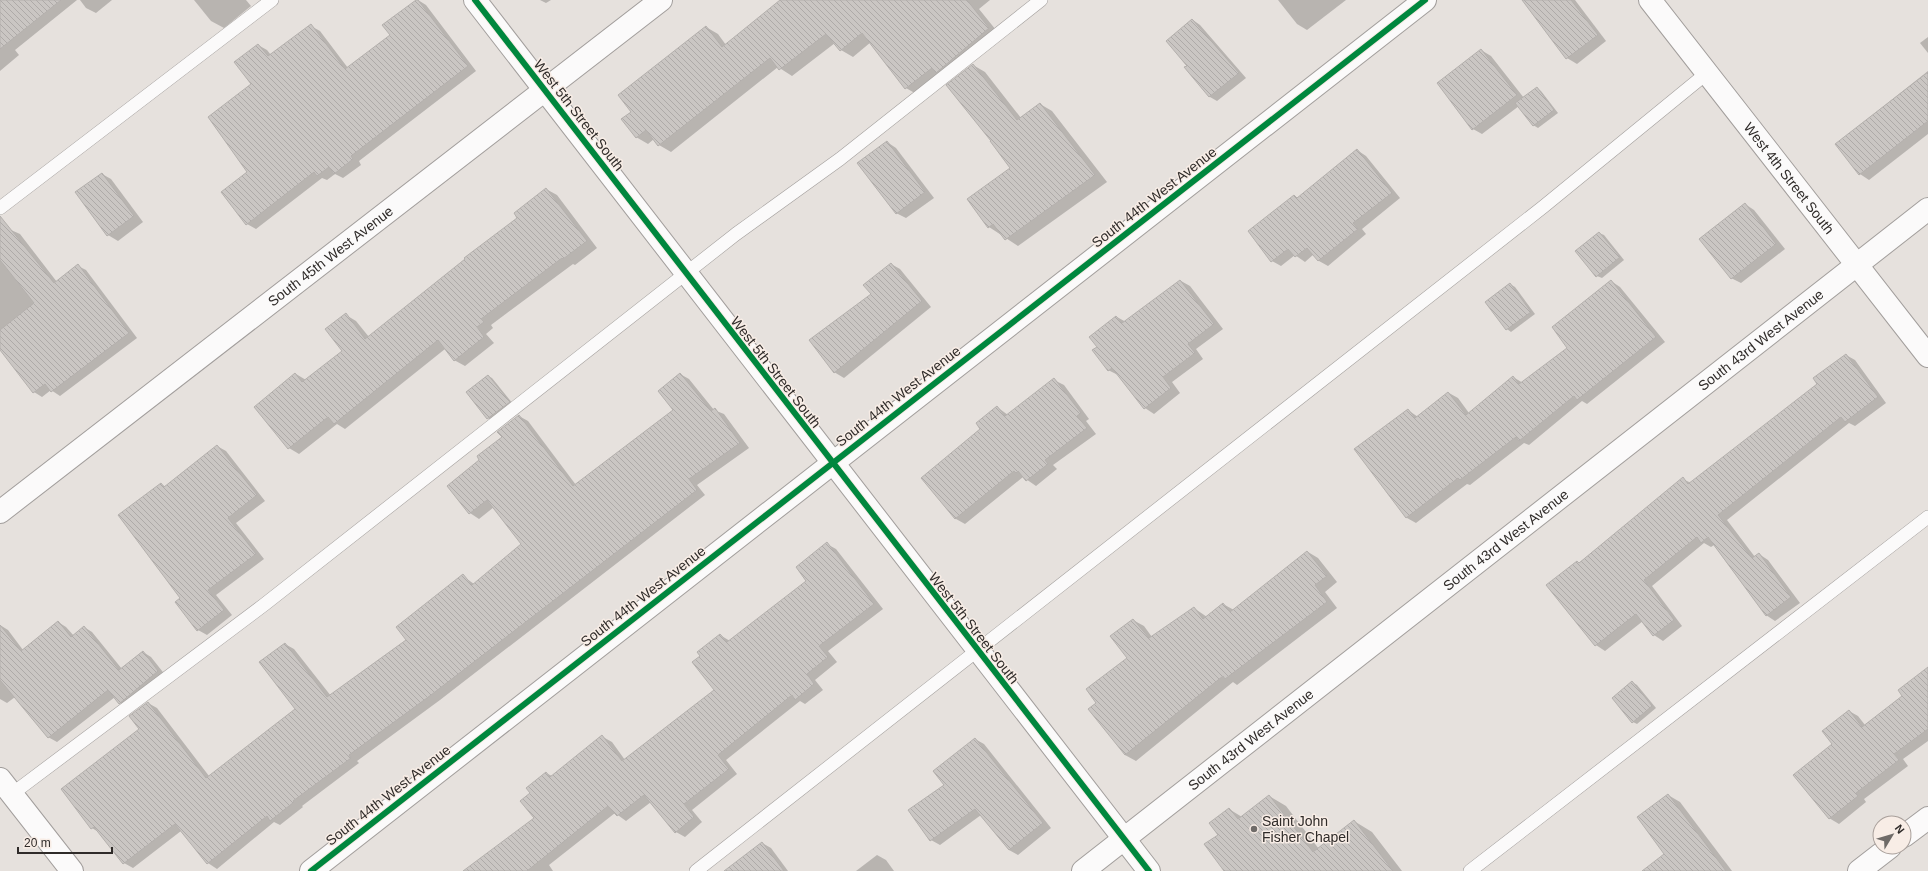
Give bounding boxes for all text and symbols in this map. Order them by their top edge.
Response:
street label: West 5th Street South [531,56,627,174]
street label: West 4th Street South [1741,119,1838,237]
street label: South 44th West Avenue [1089,143,1220,251]
street label: South 45th West Avenue [265,203,396,309]
street label: South 43rd West Avenue [1695,286,1827,394]
street label: West 5th Street South [728,313,824,431]
street label: South 44th West Avenue [833,342,964,450]
street label: South 43rd West Avenue [1440,486,1572,594]
street label: South 44th West Avenue [578,542,709,650]
street label: West 5th Street South [926,569,1022,687]
street label: South 43rd West Avenue [1185,686,1317,794]
street label: South 44th West Avenue [323,741,454,849]
place label: Saint John Fisher Chapel [1262,813,1349,845]
north arrow [1872,815,1912,855]
text: N [1893,822,1907,836]
marker: Saint John Fisher Chapel [1249,824,1259,834]
scale bar [18,829,112,855]
text: 20 m [24,836,51,850]

